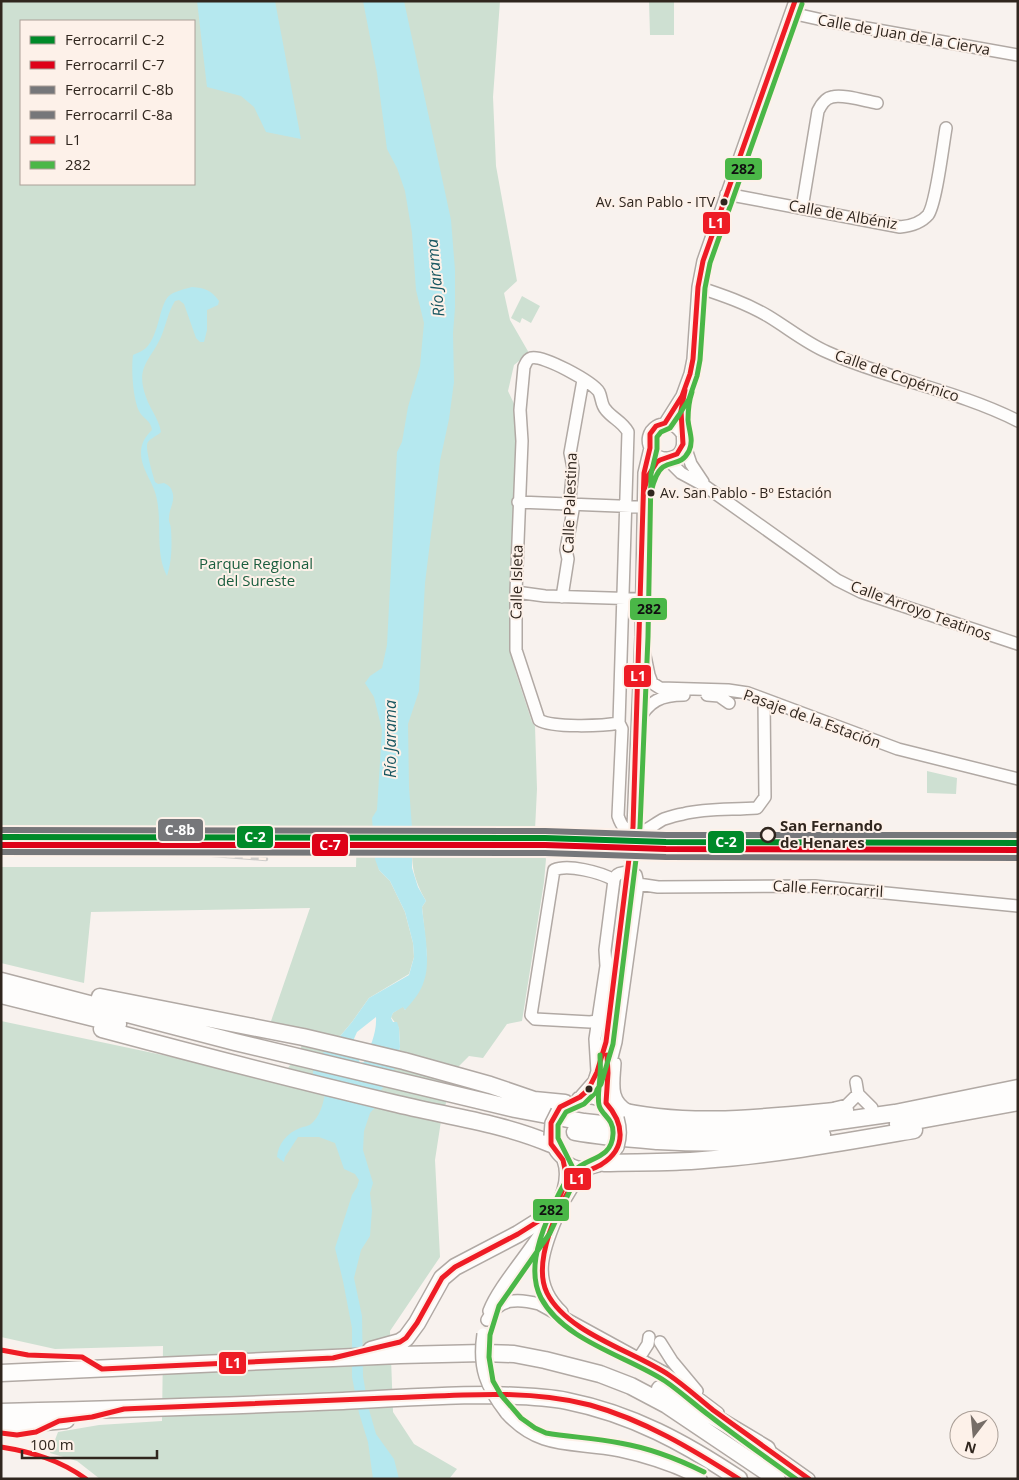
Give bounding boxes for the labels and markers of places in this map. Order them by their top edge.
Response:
place label: Av. San Pablo - ITV [596,192,716,211]
marker: Av. San Pablo - ITV [719,197,729,207]
place label: Av. San Pablo - Bº Estación [660,483,832,502]
marker: Av. San Pablo - Bº Estación [646,488,656,498]
place label: San Fernando de Henares [780,815,883,852]
marker: San Fernando de Henares [760,827,776,843]
unlabelled marker [584,1084,594,1094]

